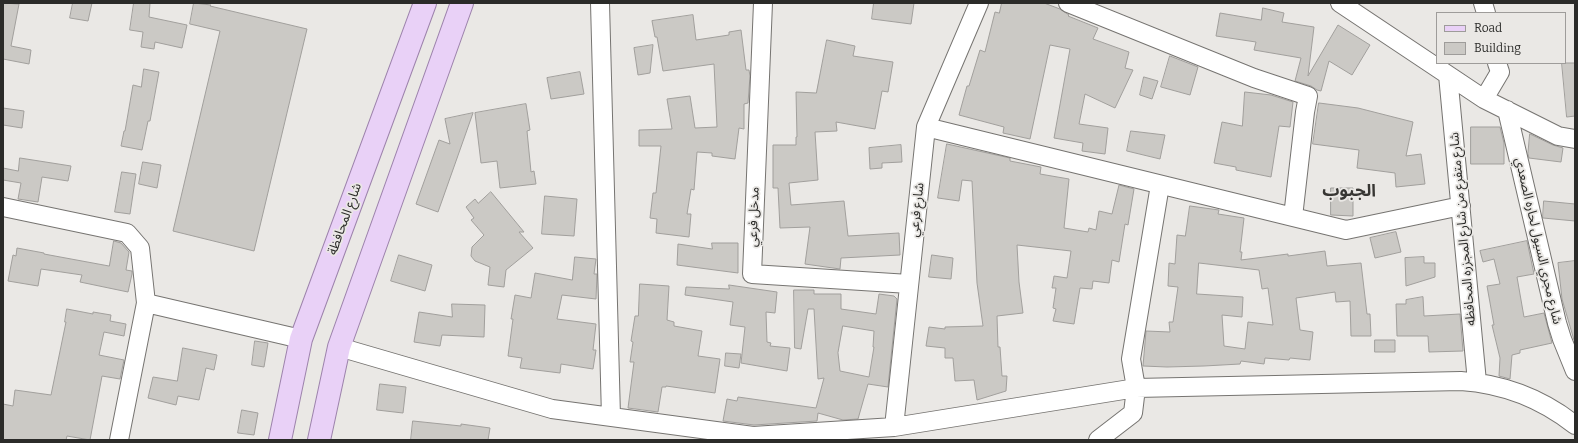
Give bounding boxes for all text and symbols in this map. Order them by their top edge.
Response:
legend [1436,12,1566,64]
text: Road [1474,21,1502,35]
text: Building [1474,41,1521,55]
street label: شارع متفرع من شارع المجزره المحافظه [1447,132,1479,326]
street label: شارع مجري السيول لحاره الصعدي [1511,156,1565,326]
street label: شارع المحافظة [325,181,365,257]
district label: الجبوب [1322,181,1376,201]
street label: شارع فرعي [906,182,928,238]
street label: مدخل فرعي [745,187,763,247]

